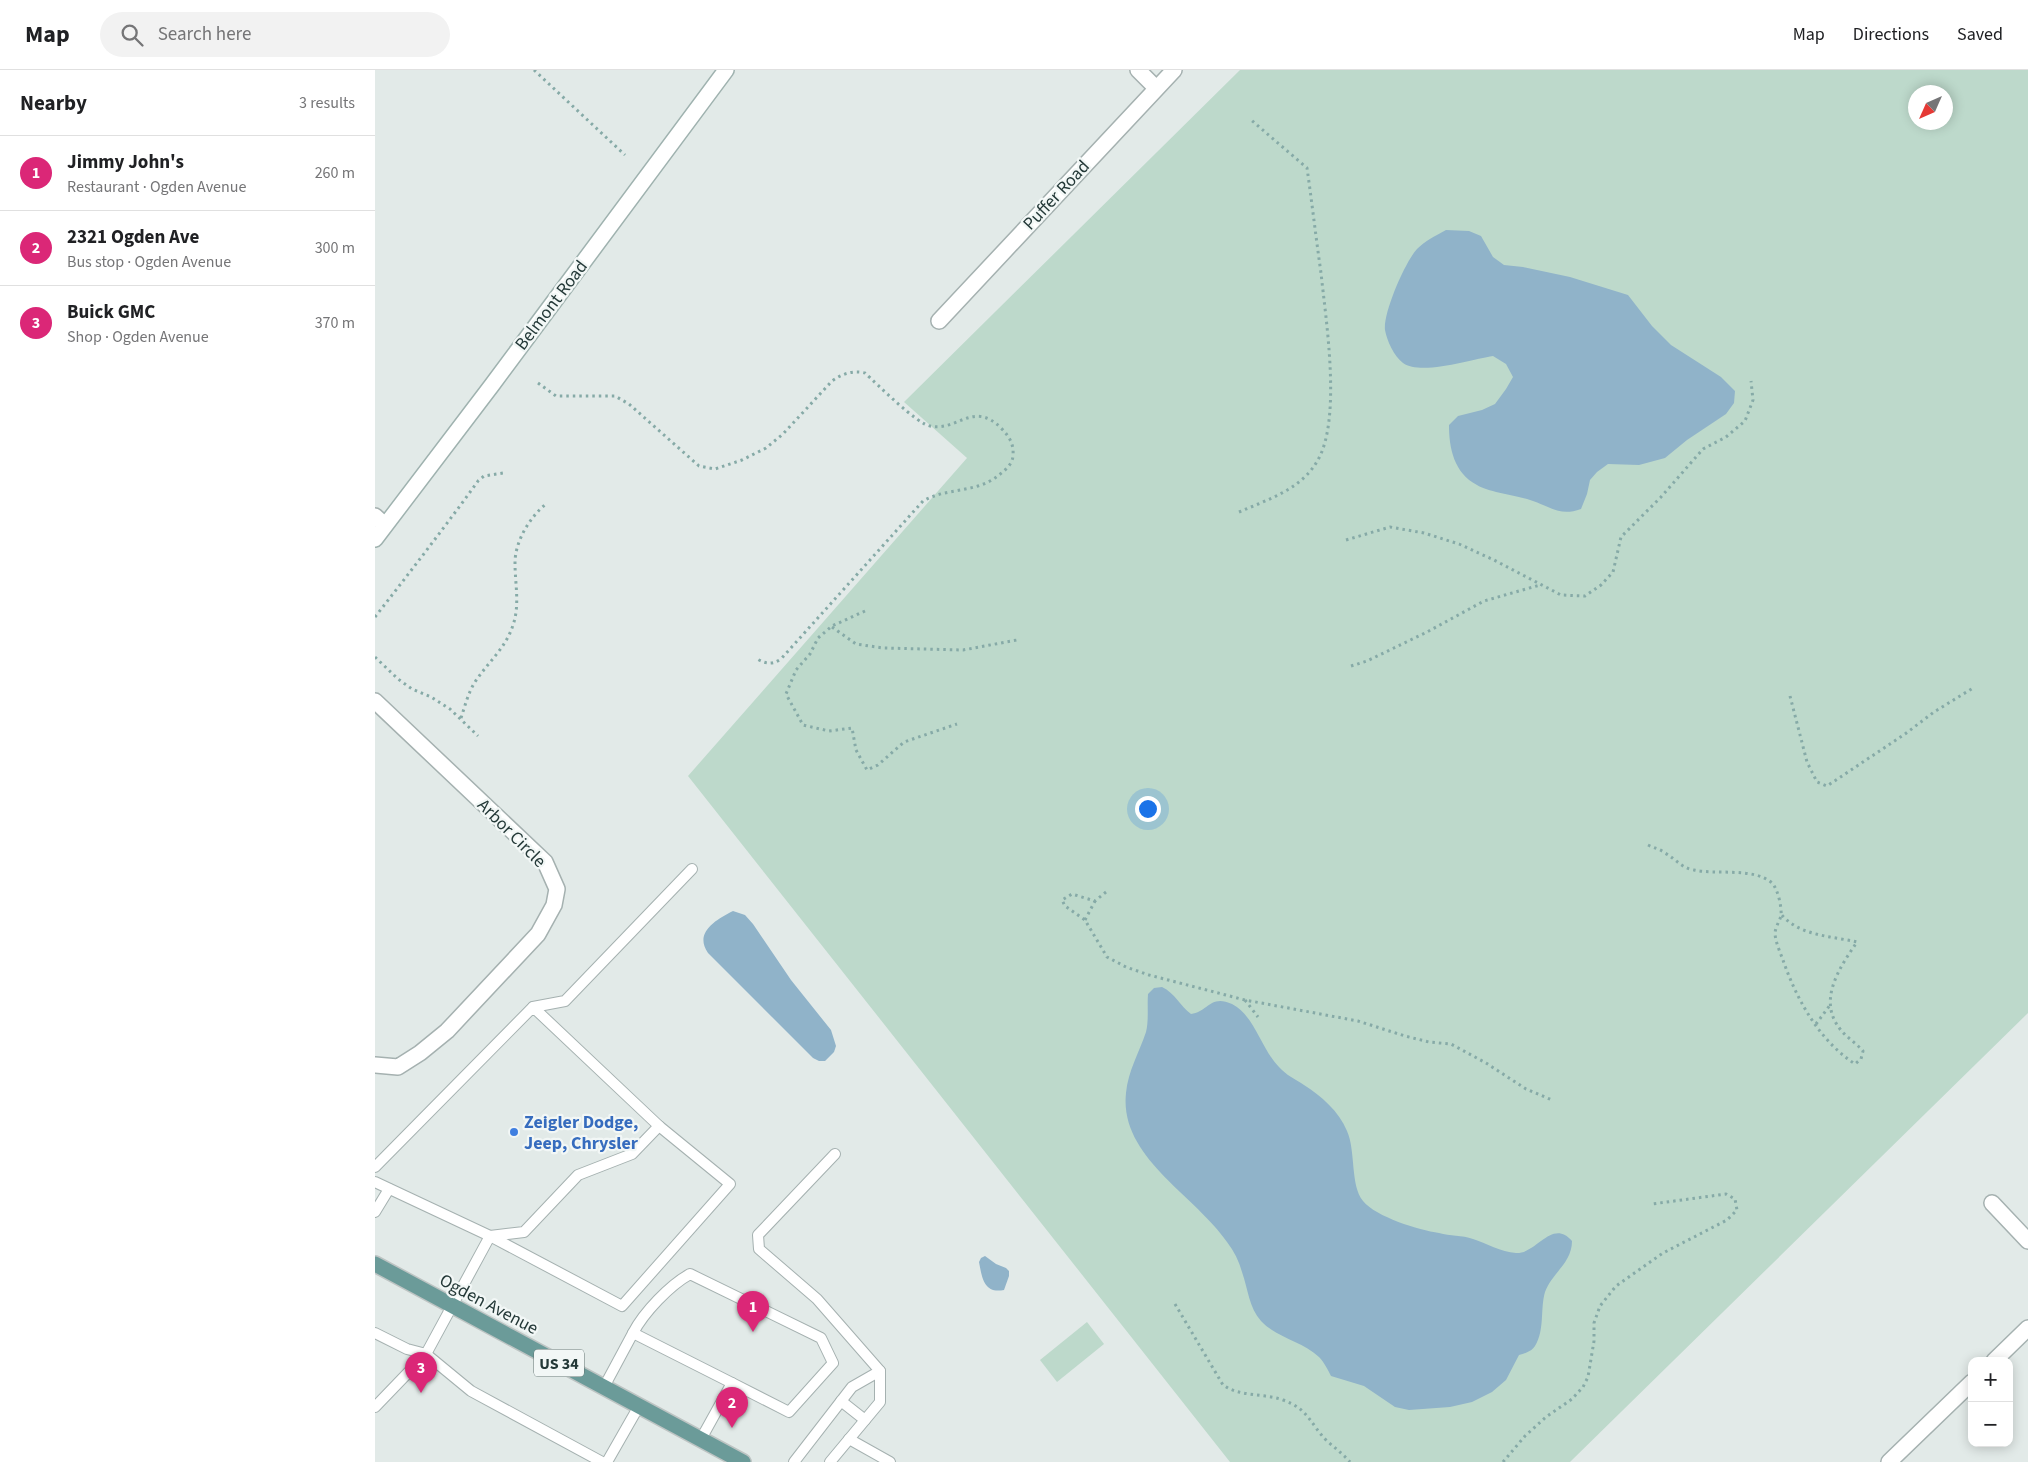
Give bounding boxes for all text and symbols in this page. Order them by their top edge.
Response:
search box [100,12,450,57]
text: Map [25,17,70,52]
icon: search [118,21,146,49]
text: Search here [158,21,251,48]
text: Map [1793,22,1825,47]
text: Directions [1853,22,1929,47]
text: Saved [1957,22,2003,47]
north arrow [1908,85,1953,130]
text: Nearby [20,88,87,118]
text: 3 results [299,92,355,114]
text: Jimmy John's [67,149,184,176]
street label: Puffer Road [1017,155,1095,236]
text: 1 [32,162,40,184]
text: 260 m [315,162,355,184]
text: Restaurant · Ogden Avenue [67,176,246,198]
text: 2321 Ogden Ave [67,224,199,251]
text: 2 [32,237,40,259]
text: 300 m [315,237,355,259]
text: Bus stop · Ogden Avenue [67,251,231,273]
street label: Belmont Road [509,255,594,356]
text: Buick GMC [67,299,155,326]
text: 3 [32,312,40,334]
text: 370 m [315,312,355,334]
text: Shop · Ogden Avenue [67,326,209,348]
street label: Arbor Circle [472,793,552,873]
your location [1135,796,1161,822]
place label: Zeigler Dodge, Jeep, Chrysler [524,1110,639,1156]
marker: Zeigler Dodge, Jeep, Chrysler [508,1126,520,1138]
street label: Ogden Avenue [435,1268,543,1341]
pin: 1 [737,1291,769,1332]
road number: US 34 [534,1350,584,1376]
pin: 3 [405,1352,437,1393]
map controls [1968,1357,2013,1447]
button: + [1968,1357,2013,1402]
pin: 2 [716,1387,748,1428]
button: − [1968,1402,2013,1447]

